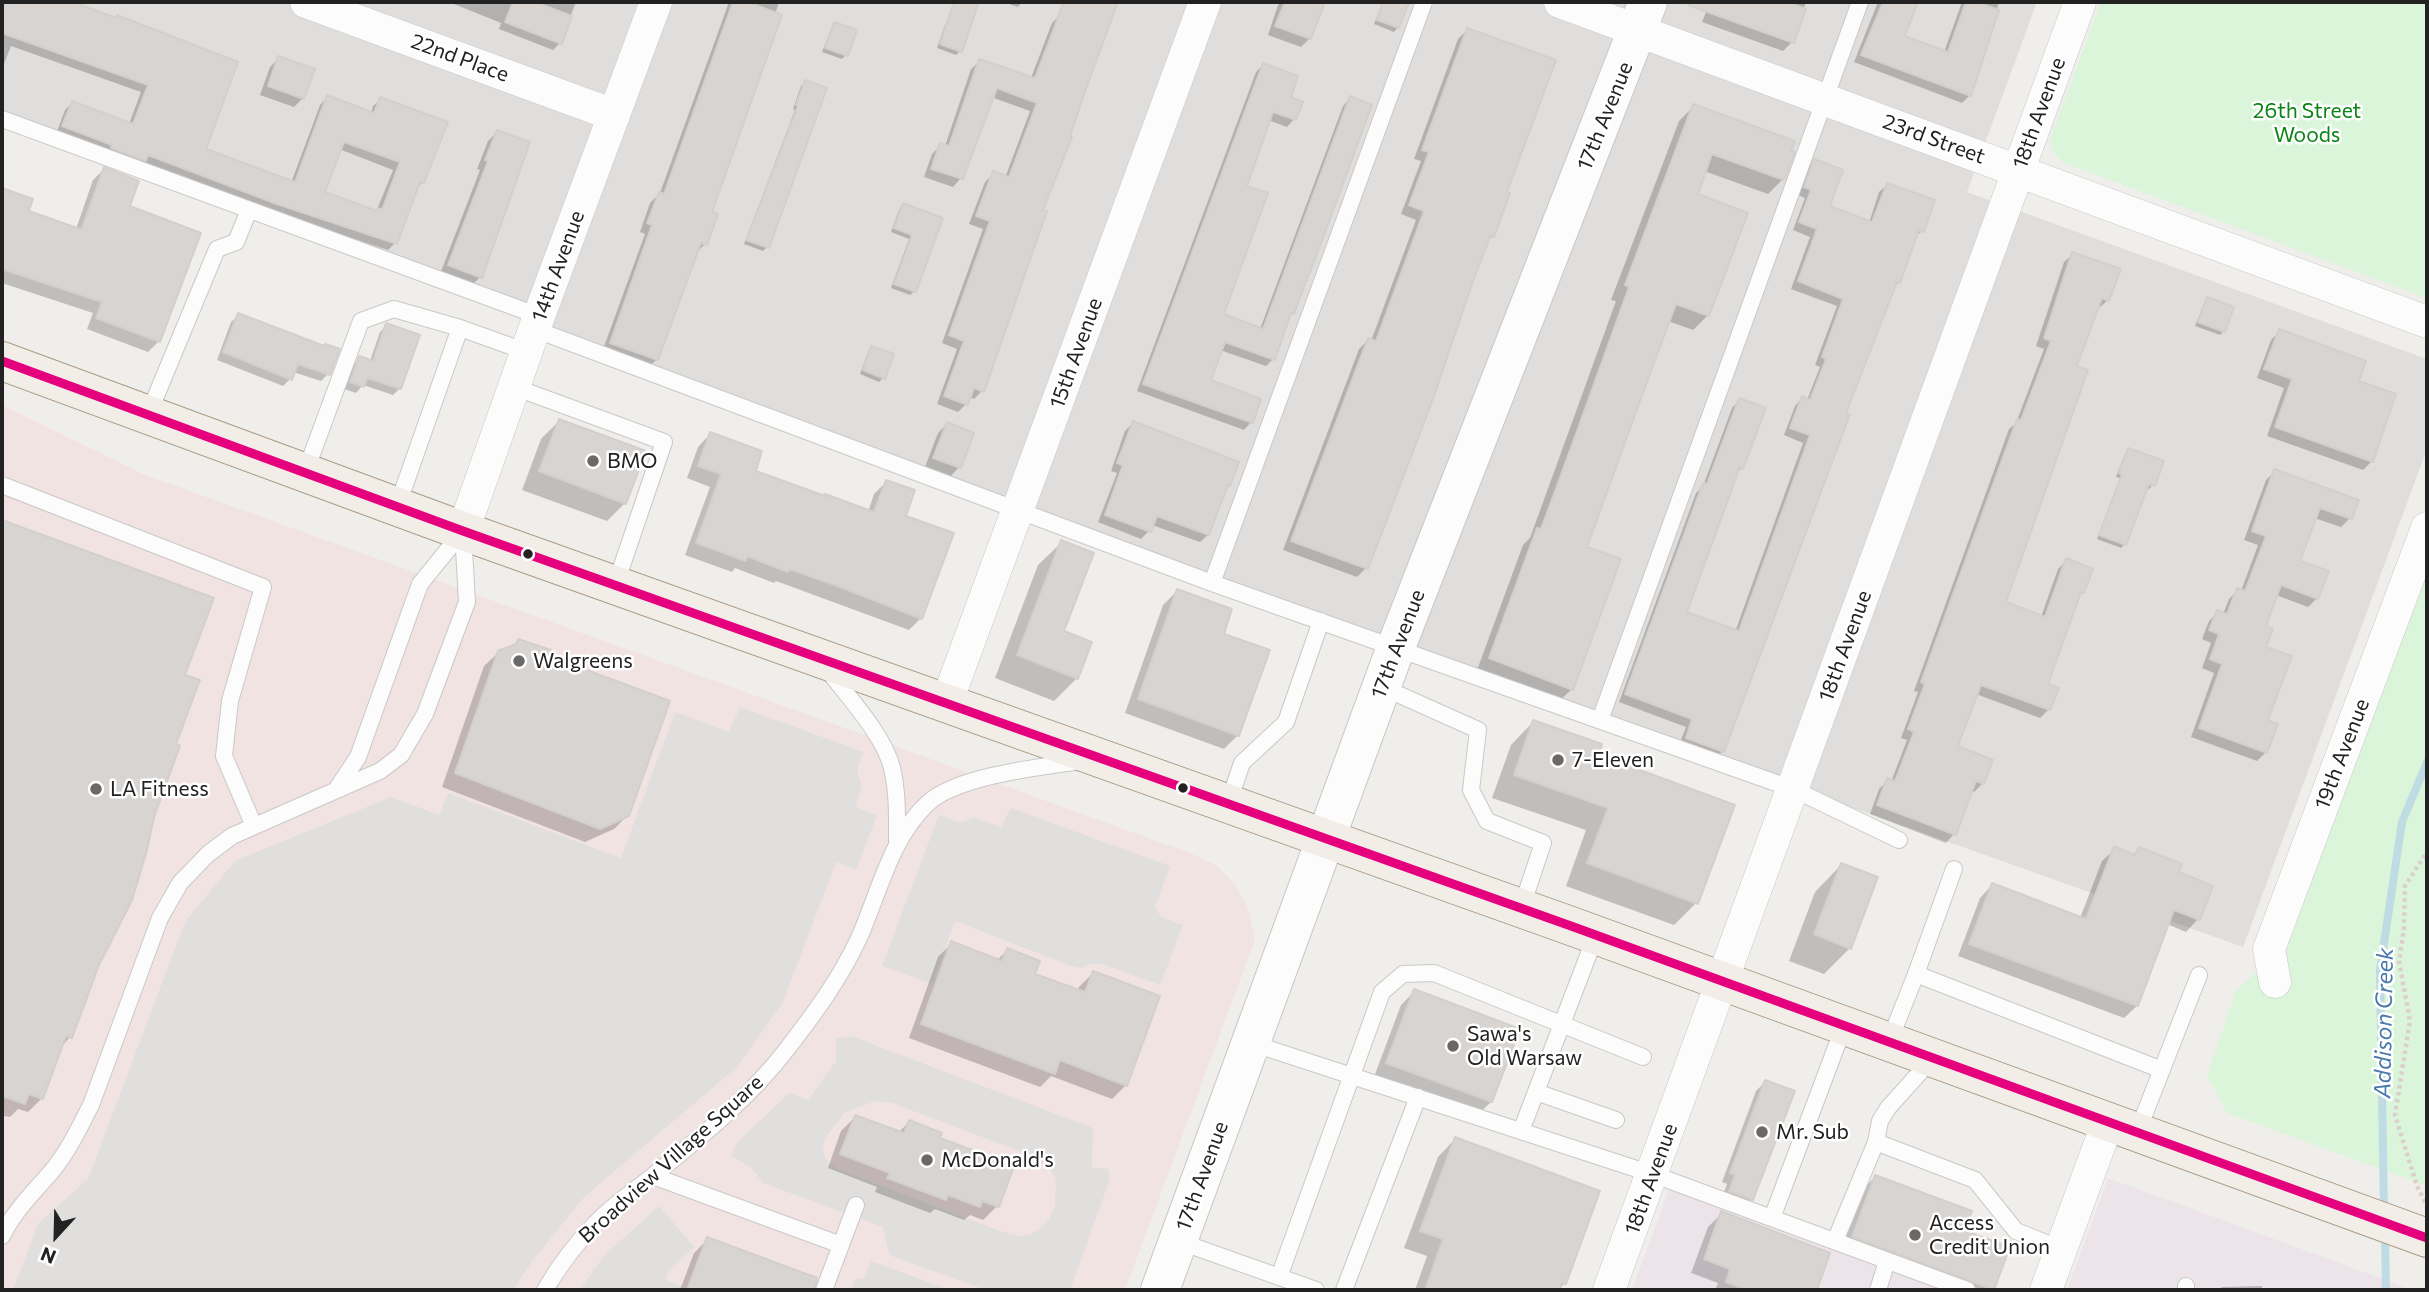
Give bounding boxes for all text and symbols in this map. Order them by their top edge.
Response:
street label: 22nd Place [408,29,512,87]
street label: 18th Avenue [2007,54,2071,172]
street label: 17th Avenue [1572,58,1638,174]
park label: 26th Street Woods [2253,98,2361,148]
street label: 23rd Street [1879,109,1989,169]
street label: 14th Avenue [526,207,590,325]
street label: 15th Avenue [1044,294,1108,412]
place label: BMO [607,448,657,474]
marker: BMO [585,453,601,469]
unlabelled marker [521,547,535,561]
street label: 17th Avenue [1366,586,1430,702]
street label: 18th Avenue [1813,587,1877,705]
place label: Walgreens [533,648,633,674]
marker: Walgreens [511,653,527,669]
street label: 19th Avenue [2309,695,2375,813]
place label: 7-Eleven [1572,747,1654,773]
marker: 7-Eleven [1550,752,1566,768]
place label: LA Fitness [110,776,209,802]
marker: LA Fitness [88,781,104,797]
unlabelled marker [1176,781,1190,795]
water label: Addison Creek [2369,948,2399,1098]
place label: Sawa's Old Warsaw [1467,1021,1582,1071]
marker: Sawa's Old Warsaw [1445,1038,1461,1054]
street label: Broadview Village Square [574,1070,768,1248]
street label: 17th Avenue [1171,1118,1233,1234]
place label: Mr. Sub [1776,1119,1849,1145]
street label: 18th Avenue [1619,1120,1683,1238]
marker: Mr. Sub [1754,1124,1770,1140]
place label: McDonald's [941,1147,1054,1173]
marker: McDonald's [919,1152,935,1168]
north arrow [21,1201,91,1271]
place label: Access Credit Union [1929,1210,2050,1260]
marker: Access Credit Union [1907,1227,1923,1243]
text: N [37,1243,59,1269]

